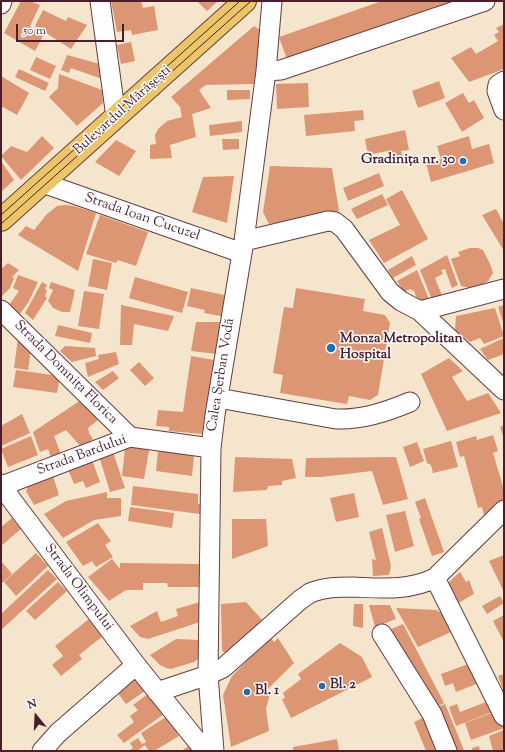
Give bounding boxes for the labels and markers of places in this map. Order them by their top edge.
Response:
place label: Gradinița nr. 30 [361,153,455,169]
marker: Gradinița nr. 30 [458,156,468,166]
place label: Monza Metropolitan Hospital [340,332,463,364]
marker: Monza Metropolitan Hospital [325,342,337,354]
place label: Bl. 2 [330,678,356,694]
marker: Bl. 2 [317,681,327,691]
place label: Bl. 1 [255,684,279,700]
marker: Bl. 1 [242,687,252,697]

